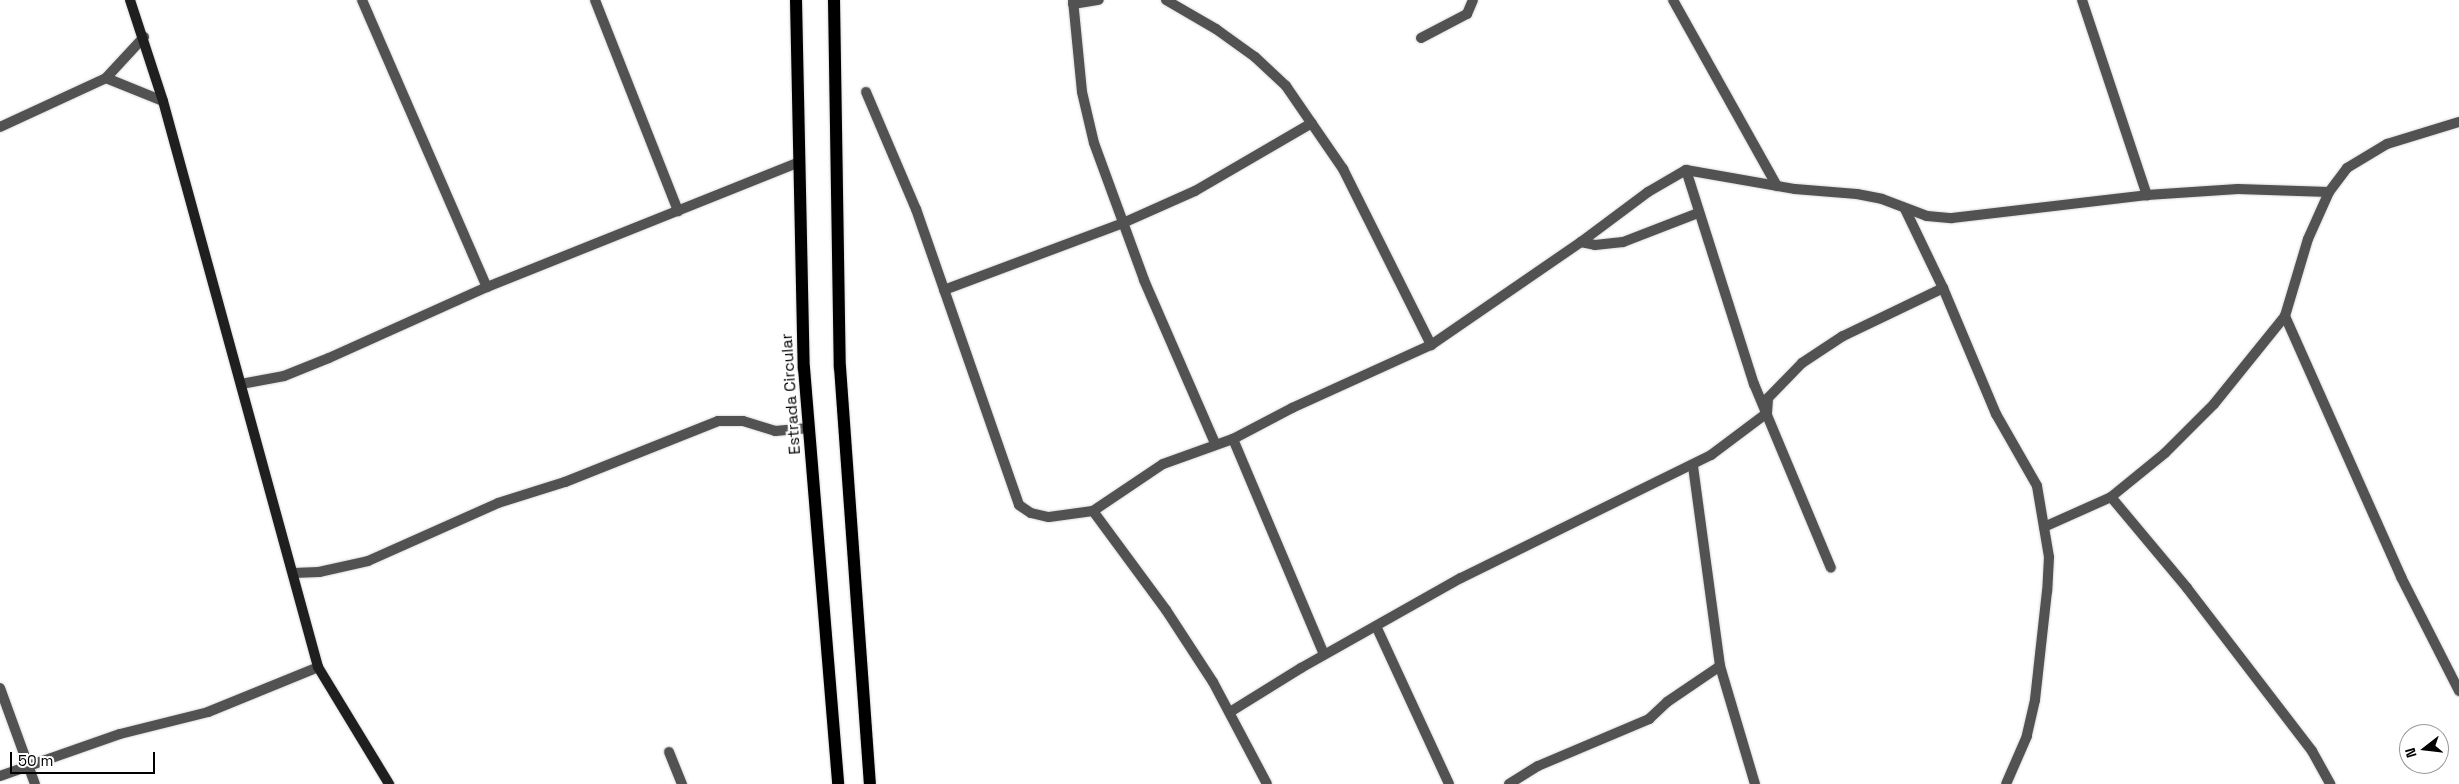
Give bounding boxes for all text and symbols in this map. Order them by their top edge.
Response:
street label: Estrada Circular [777,333,805,455]
north arrow [2399,724,2449,774]
scale bar [12,742,158,774]
text: N [2401,746,2420,760]
text: 50 m [18,751,53,770]

